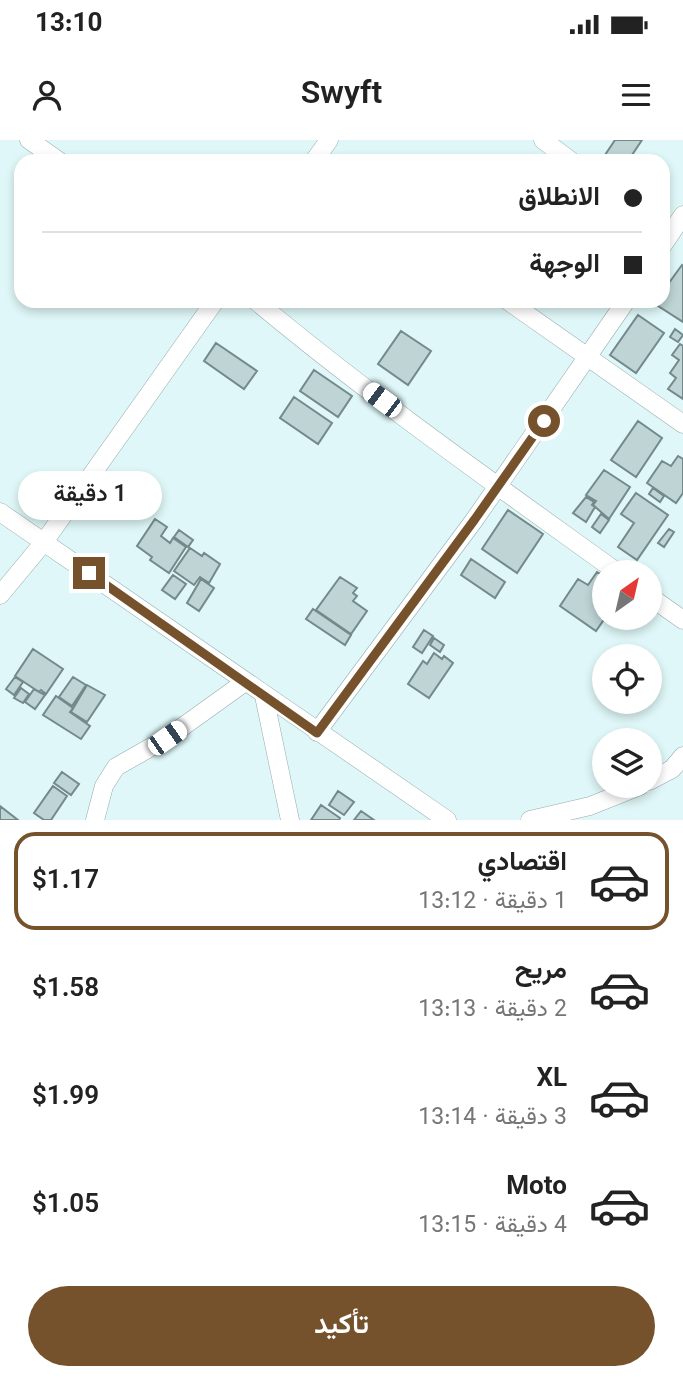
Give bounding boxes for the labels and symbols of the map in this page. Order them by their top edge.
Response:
car [359,379,406,421]
route start [528,405,560,437]
callout: 1 دقيقة [17,472,161,520]
route end [73,557,105,589]
north arrow [592,560,662,630]
car [144,717,191,759]

